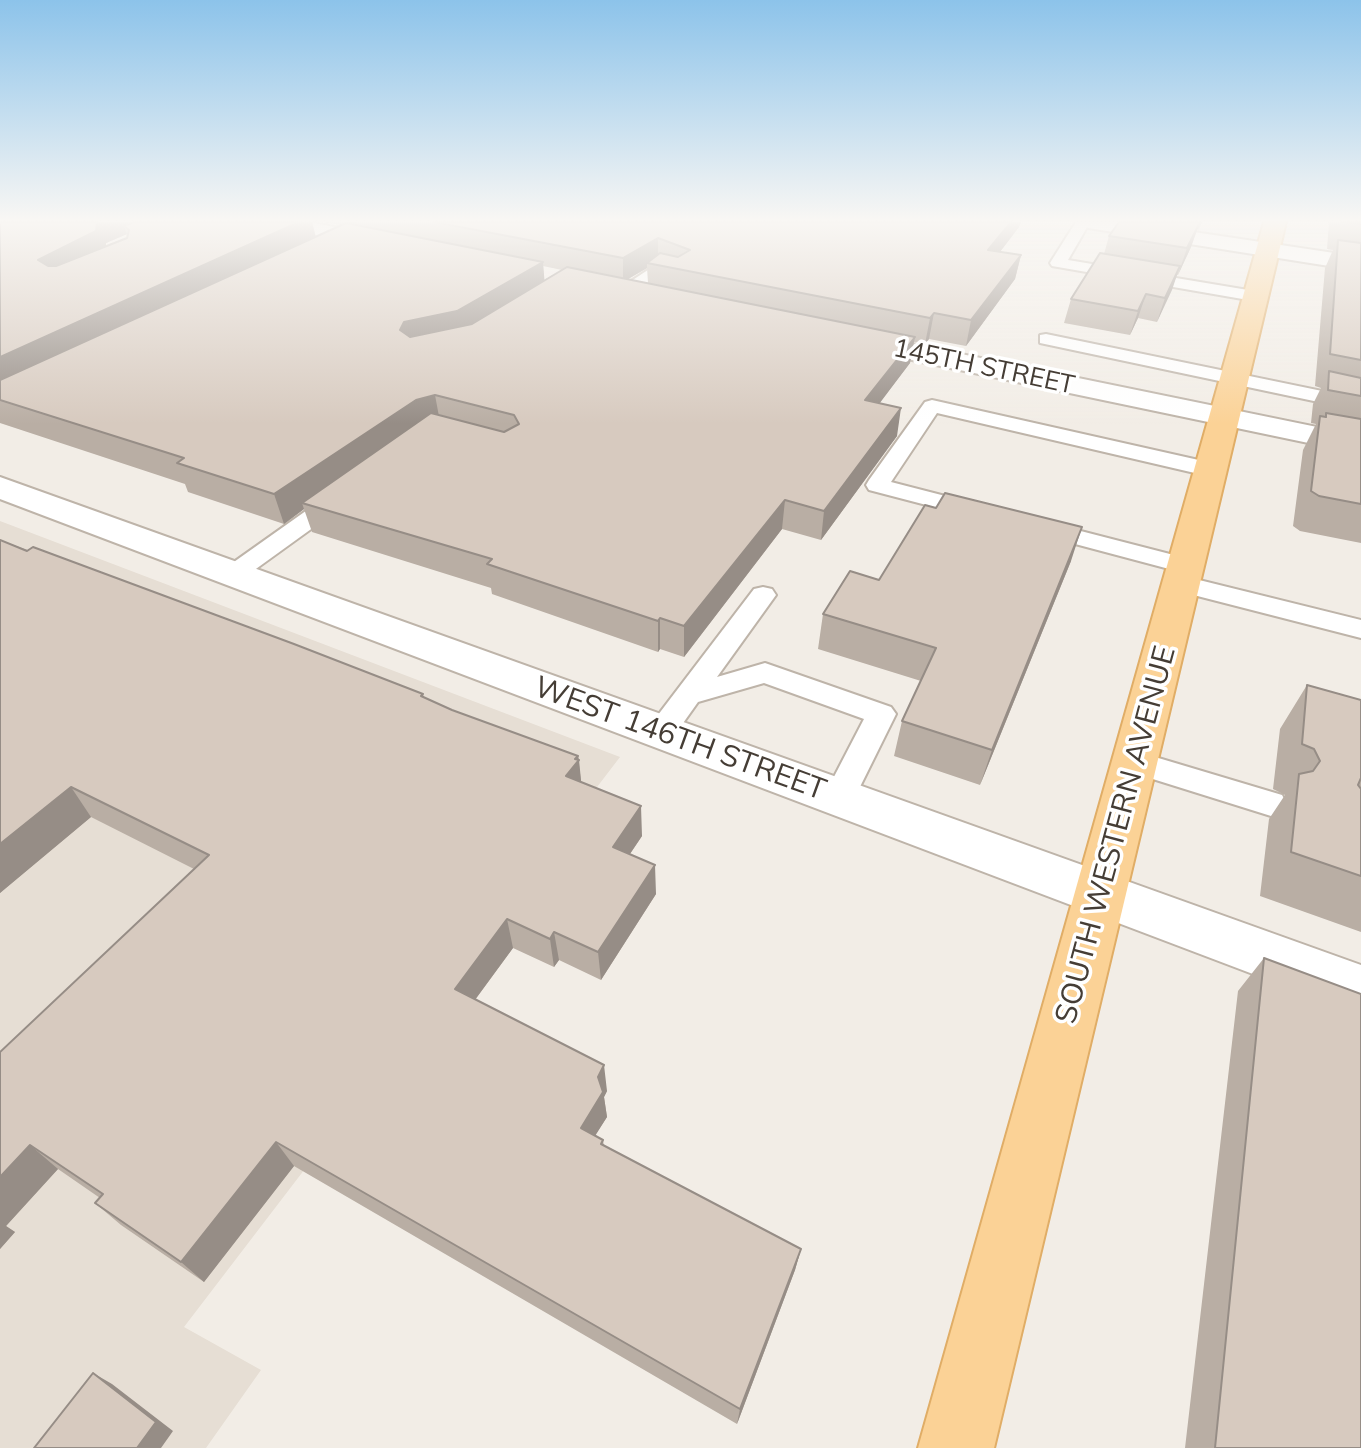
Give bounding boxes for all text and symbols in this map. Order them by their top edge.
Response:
street label: 145TH STREET [890,333,1078,401]
street label: SOUTH WESTERN AVENUE [1048,642,1184,1028]
street label: WEST 146TH STREET [529,669,831,809]

